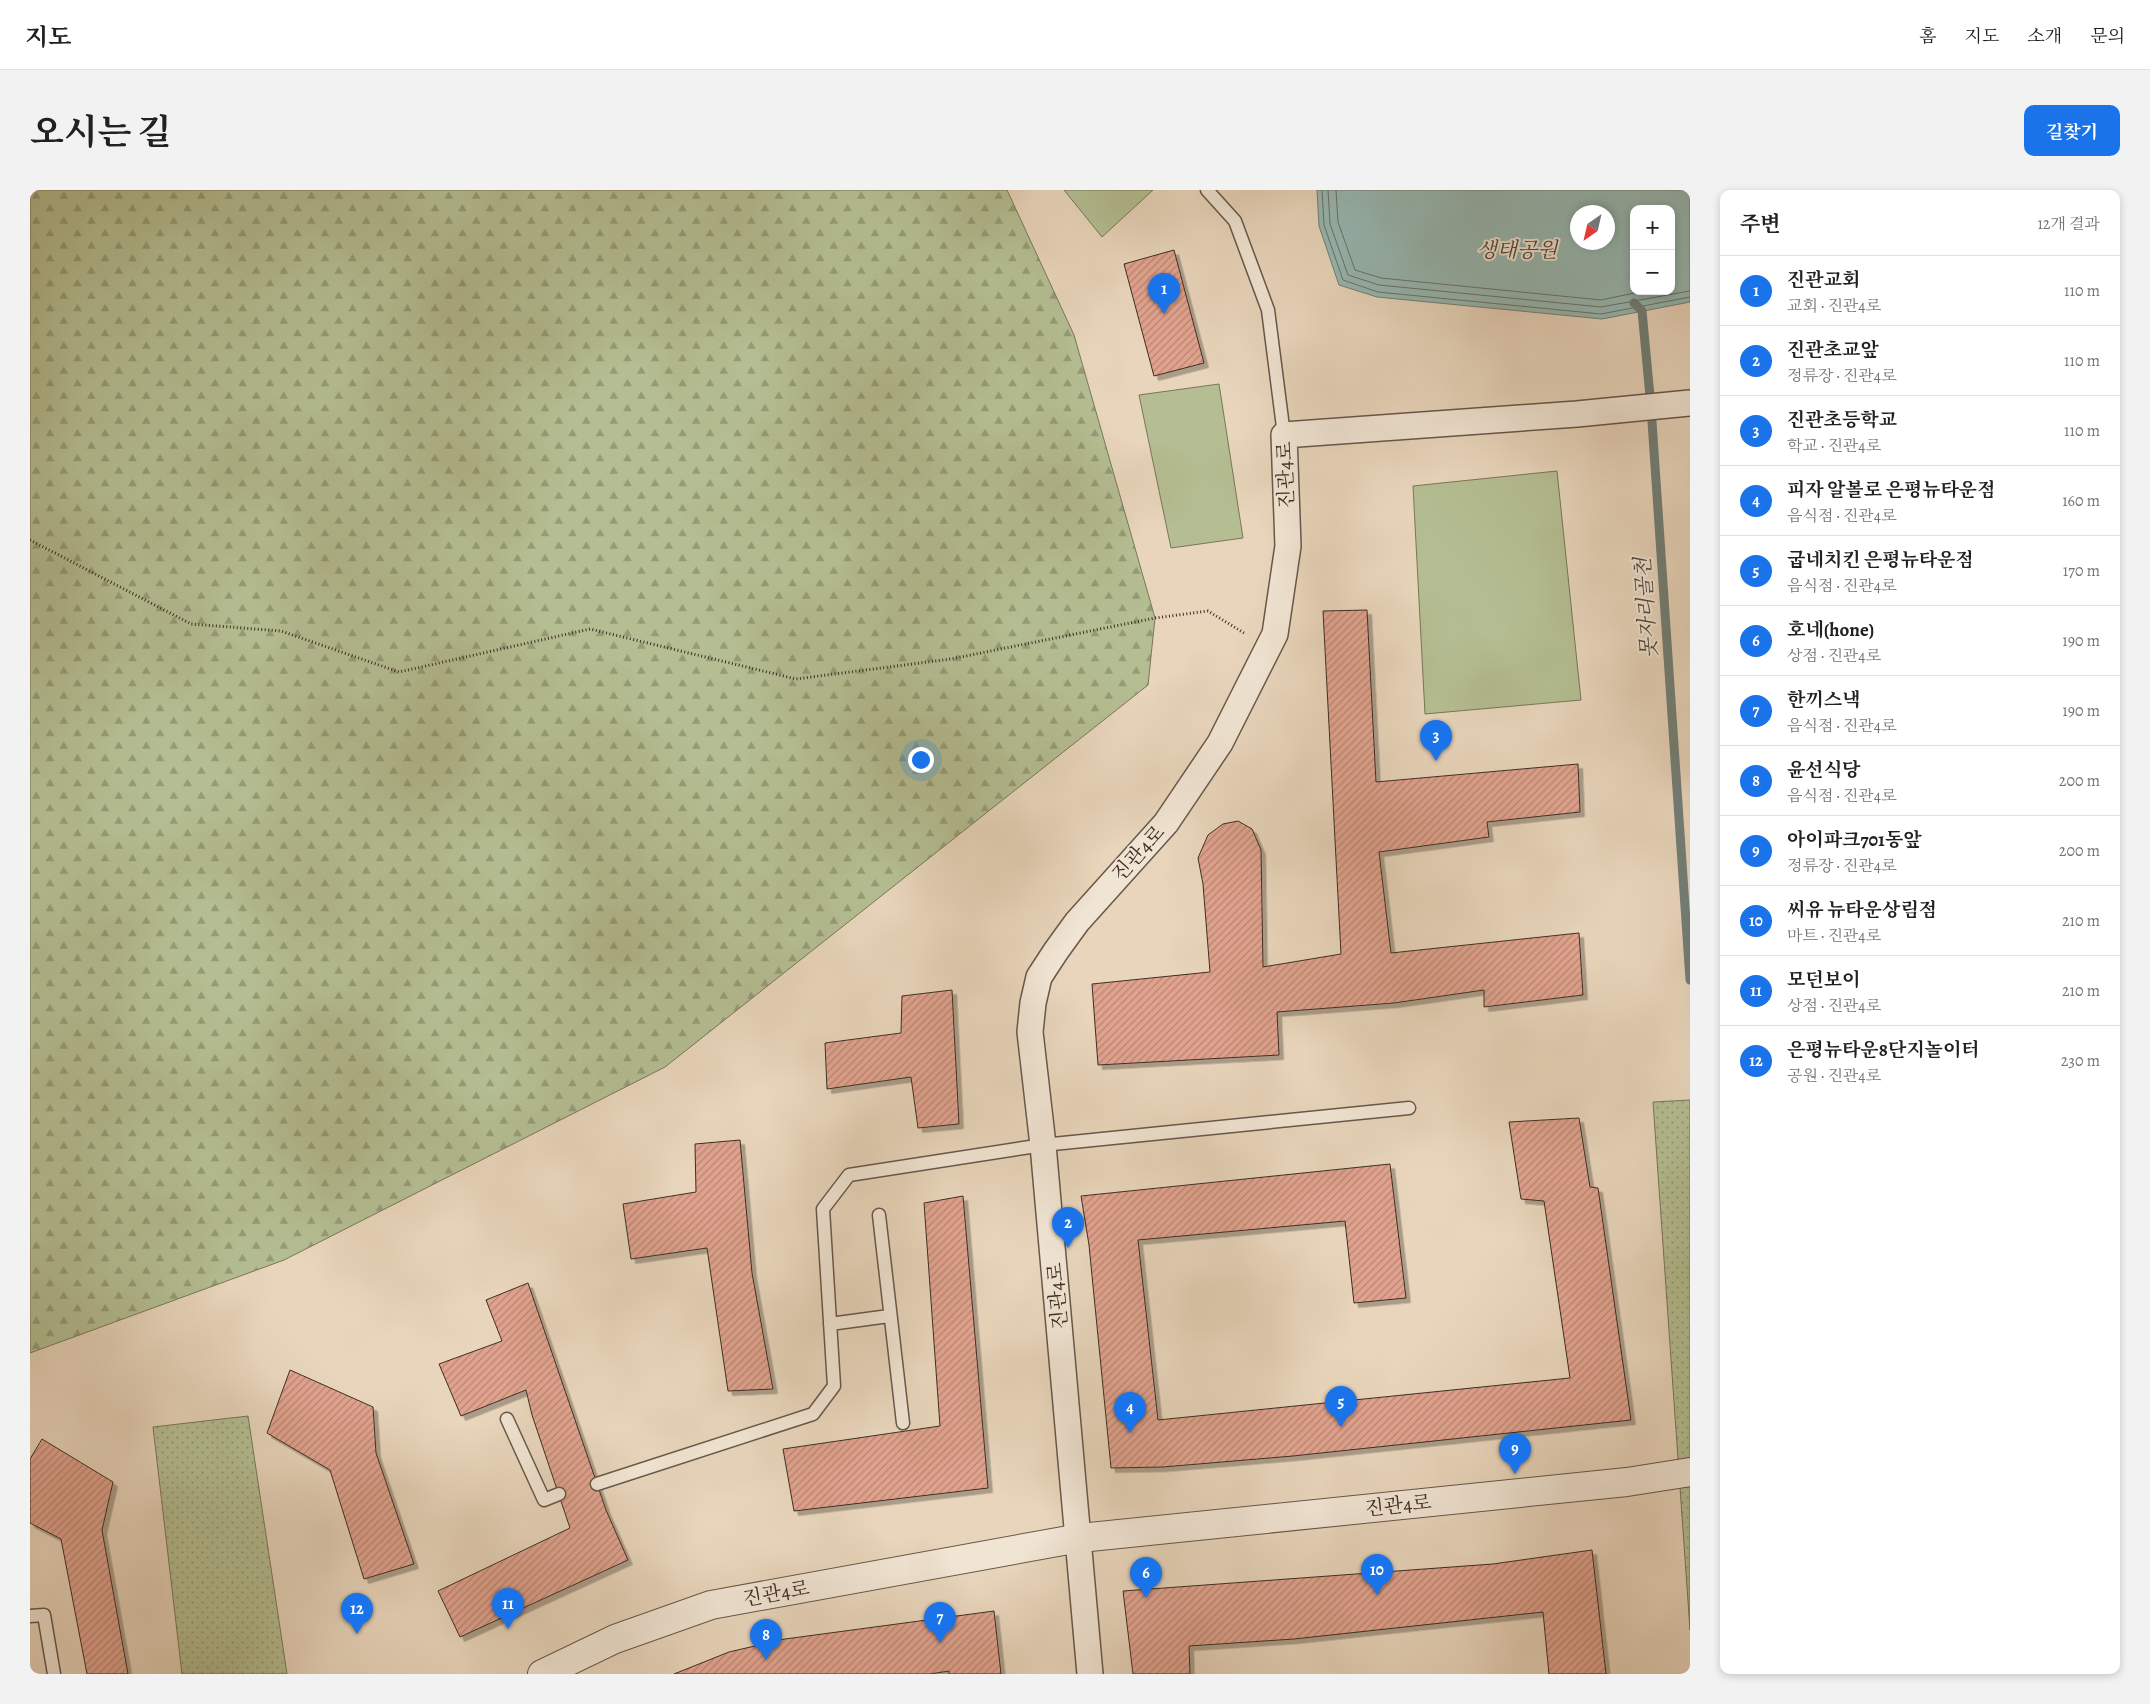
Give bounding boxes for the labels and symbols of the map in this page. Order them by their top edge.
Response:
north arrow [1570,205,1615,250]
water label: 생태공원 [1476,236,1559,264]
pin: 1 [1148,273,1180,314]
street label: 진관4로 [1271,441,1300,509]
water label: 못자리골천 [1628,555,1664,660]
pin: 3 [1420,720,1452,761]
your location [908,747,934,773]
street label: 진관4로 [1106,819,1171,887]
pin: 2 [1052,1207,1084,1248]
street label: 진관4로 [1041,1261,1074,1331]
pin: 5 [1325,1386,1357,1427]
pin: 4 [1114,1392,1146,1433]
pin: 9 [1499,1433,1531,1474]
street label: 진관4로 [1363,1489,1433,1522]
pin: 10 [1361,1554,1393,1595]
pin: 6 [1130,1557,1162,1598]
street label: 진관4로 [741,1574,811,1613]
pin: 11 [492,1588,524,1629]
pin: 12 [341,1593,373,1634]
pin: 7 [924,1602,956,1643]
pin: 8 [750,1619,782,1660]

